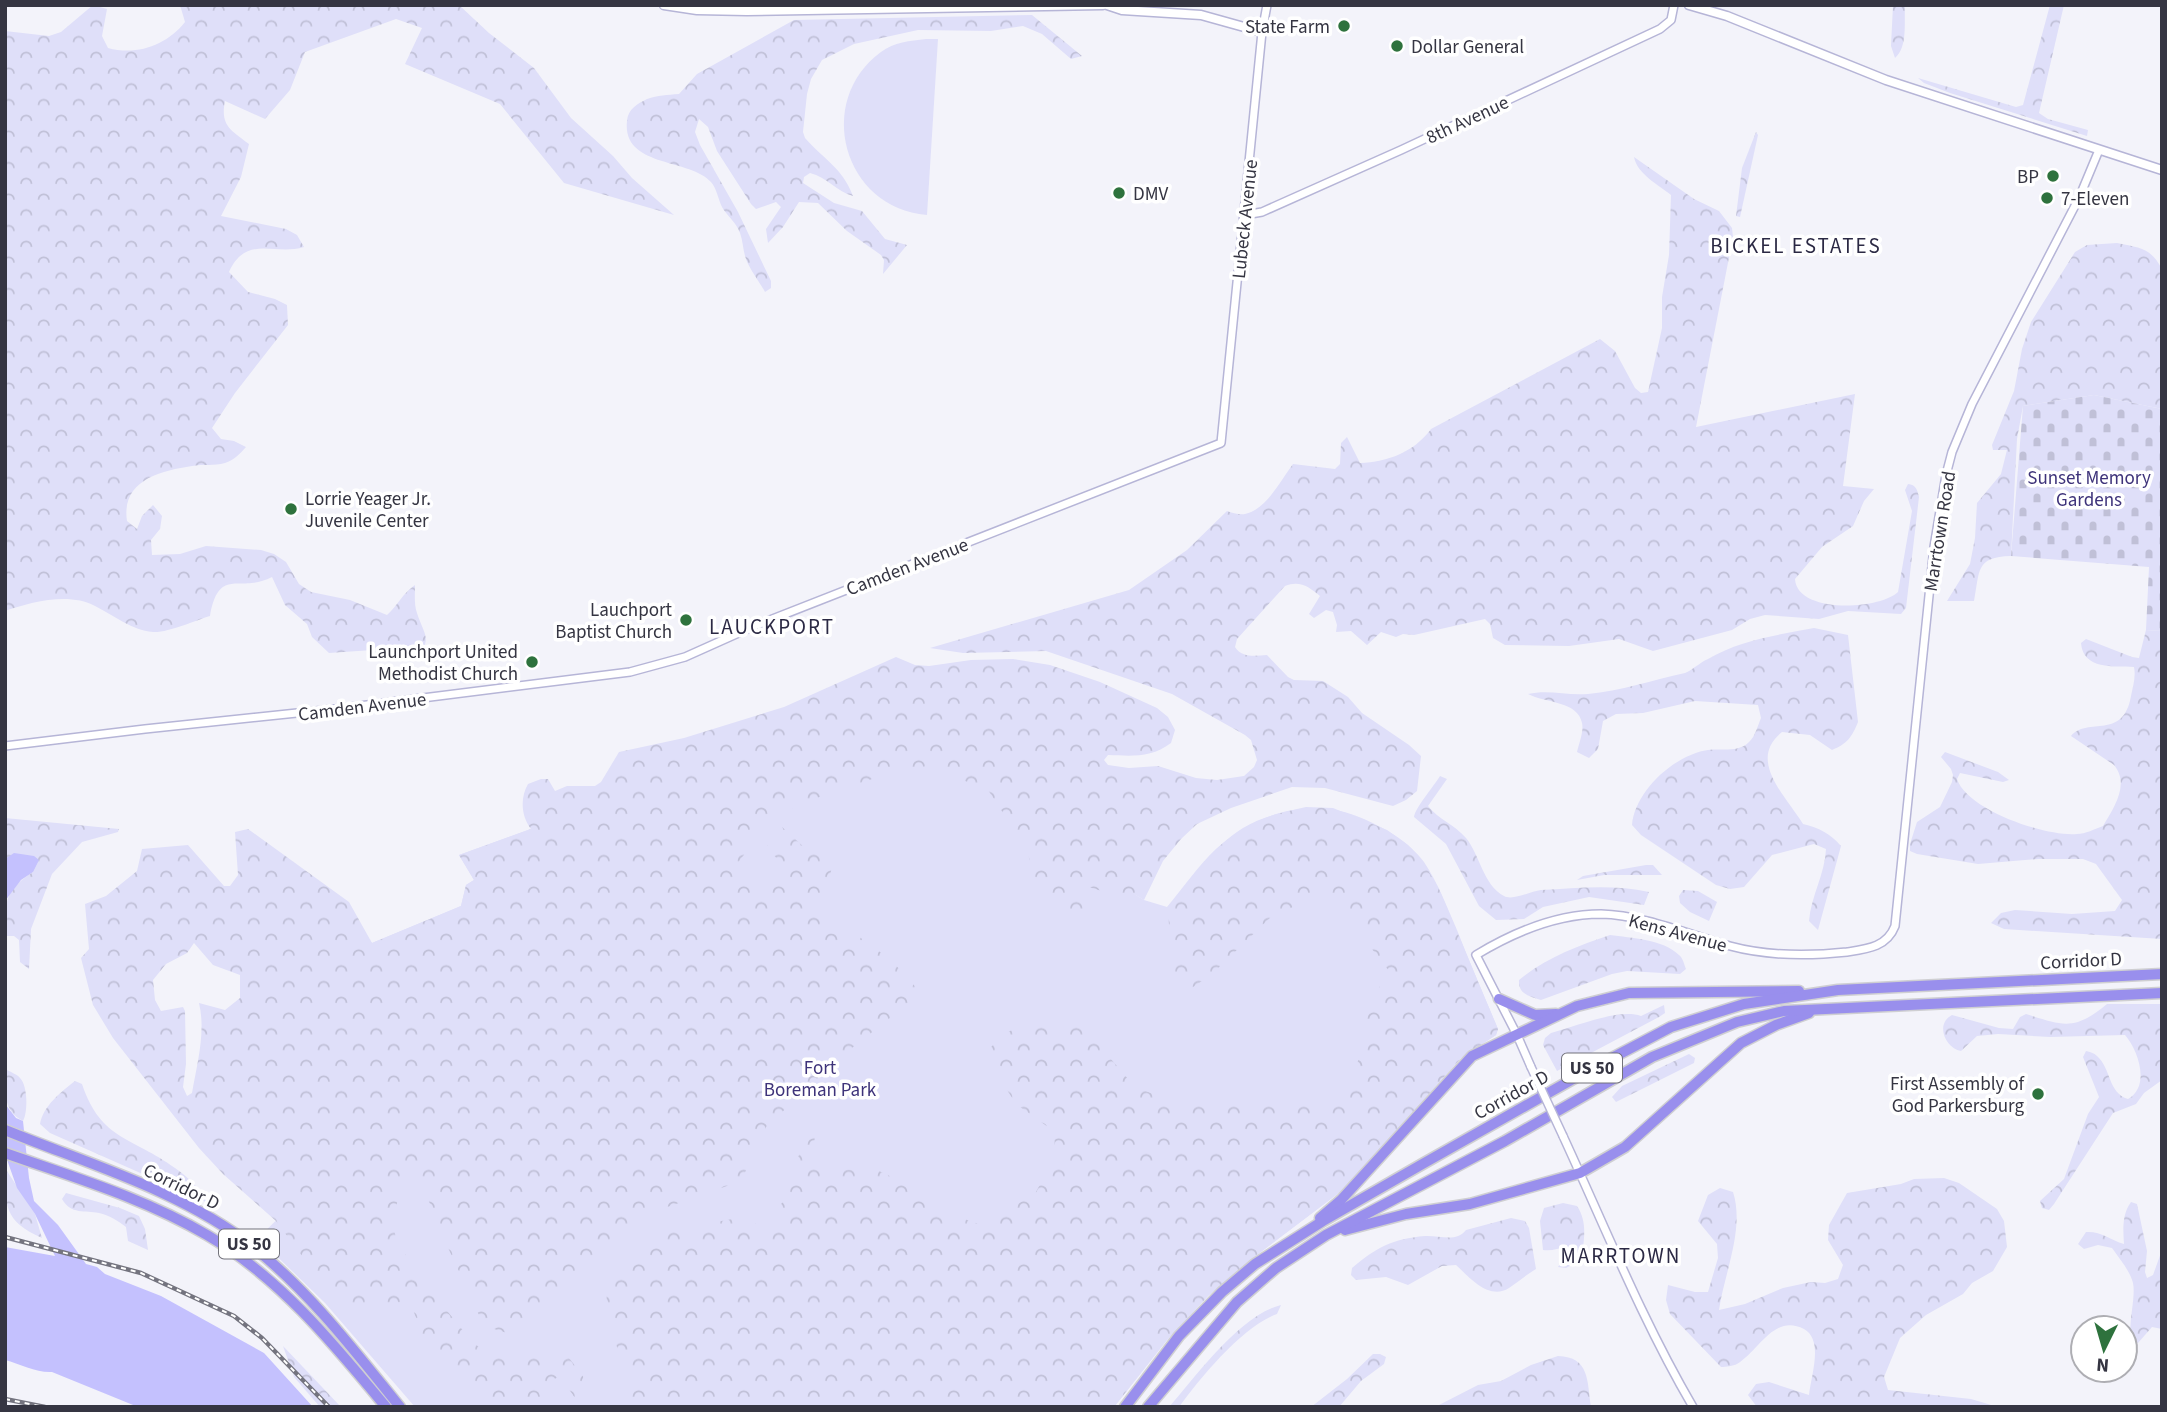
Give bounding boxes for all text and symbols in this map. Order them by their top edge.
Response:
place label: State Farm [1245,14,1330,41]
marker: State Farm [1336,18,1352,34]
place label: Dollar General [1411,34,1524,61]
marker: Dollar General [1389,38,1405,54]
street label: 8th Avenue [1422,89,1513,151]
street label: Lubeck Avenue [1226,158,1265,280]
place label: BP [2017,164,2039,191]
marker: BP [2045,168,2061,184]
place label: DMV [1133,181,1168,208]
marker: DMV [1111,185,1127,201]
place label: 7-Eleven [2061,186,2129,213]
marker: 7-Eleven [2039,190,2055,206]
district label: BICKEL ESTATES [1710,231,1882,261]
park label: Sunset Memory Gardens [2027,465,2151,514]
street label: Marrtown Road [1918,469,1963,593]
place label: Lorrie Yeager Jr. Juvenile Center [305,486,431,535]
marker: Lorrie Yeager Jr. Juvenile Center [283,501,299,517]
street label: Camden Avenue [843,532,973,603]
place label: Lauchport Baptist Church [555,597,673,646]
marker: Lauchport Baptist Church [678,612,694,628]
district label: LAUCKPORT [709,612,835,642]
place label: Launchport United Methodist Church [368,639,518,688]
marker: Launchport United Methodist Church [524,654,540,670]
street label: Camden Avenue [297,686,428,729]
street label: Kens Avenue [1625,907,1730,960]
street label: Corridor D [2039,946,2123,977]
road number: US 50 [1562,1054,1622,1083]
park label: Fort Boreman Park [764,1055,877,1104]
street label: Corridor D [1469,1064,1554,1127]
place label: First Assembly of God Parkersburg [1890,1071,2025,1120]
marker: First Assembly of God Parkersburg [2030,1086,2046,1102]
street label: Corridor D [139,1157,224,1217]
road number: US 50 [219,1230,279,1259]
district label: MARRTOWN [1561,1241,1681,1271]
north arrow [2069,1314,2139,1384]
text: N [2095,1350,2110,1378]

